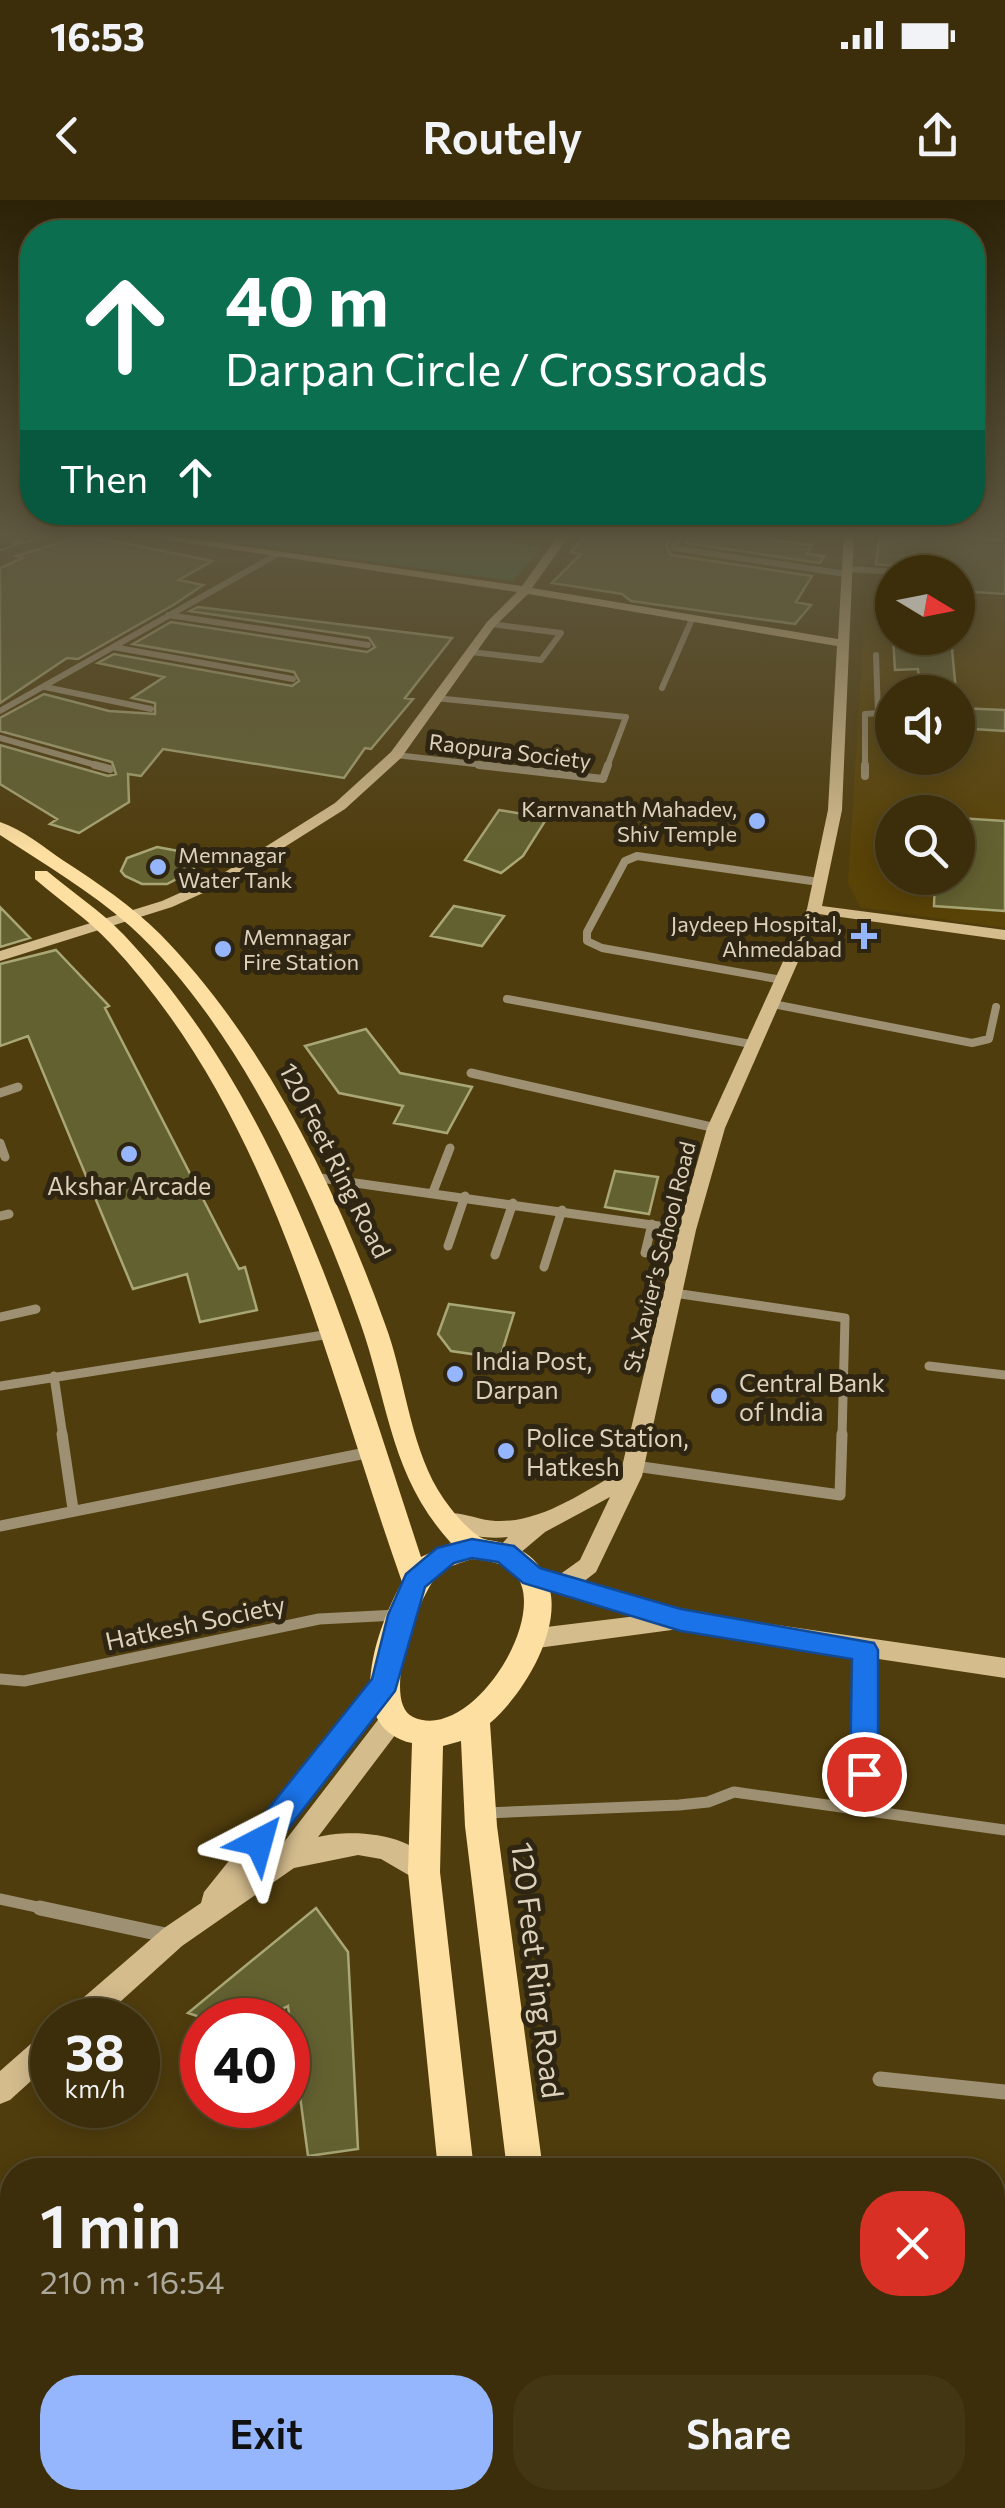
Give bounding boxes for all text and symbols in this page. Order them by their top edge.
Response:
text: 16:53 [50,12,145,59]
icon: back [40,108,95,163]
text: Routely [422,108,583,163]
icon: share [910,108,965,163]
text: 40 m [225,255,389,340]
icon: ahead [60,260,190,390]
text: Darpan Circle / Crossroads [225,340,768,395]
icon: ahead [168,450,223,505]
text: Then [60,454,148,501]
north arrow [875,555,975,655]
map controls [875,555,975,895]
button: sound [875,675,975,775]
street label: Raopura Society [427,728,593,774]
place label: Karnvanath Mahadev, Shiv Temple [521,795,737,847]
button: search [875,795,975,895]
marker: Karnvanath Mahadev, Shiv Temple [746,810,768,832]
place label: Memnagar Water Tank [178,841,293,893]
marker: Memnagar Water Tank [147,856,169,878]
place label: Jaydeep Hospital, Ahmedabad [671,910,842,962]
place label: Memnagar Fire Station [243,923,359,975]
marker: Jaydeep Hospital, Ahmedabad [851,923,877,949]
marker: Memnagar Fire Station [212,938,234,960]
street label: 120 Feet Ring Road [274,1057,398,1263]
street label: St. Xavier's School Road [617,1139,701,1375]
marker: Akshar Arcade [118,1143,140,1165]
place label: Akshar Arcade [47,1170,211,1200]
place label: India Post, Darpan [475,1345,592,1404]
marker: India Post, Darpan [444,1363,466,1385]
place label: Central Bank of India [739,1367,885,1426]
marker: Central Bank of India [708,1385,730,1407]
place label: Police Station, Hatkesh [526,1422,689,1481]
marker: Police Station, Hatkesh [495,1440,517,1462]
street label: Hatkesh Society [102,1588,288,1656]
pin [822,1732,907,1817]
icon: arrive [837,1747,892,1802]
position arrow [207,1790,311,1894]
street label: 120 Feet Ring Road [505,1840,573,2100]
speed limit sign: 40 [180,1998,310,2128]
text: 38 [65,2020,125,2081]
text: km/h [65,2073,125,2103]
text: 1 min [40,2187,181,2260]
button: close [860,2191,965,2296]
text: 210 m · 16:54 [40,2261,224,2301]
button: Exit [40,2375,493,2490]
button: Share [513,2375,965,2490]

